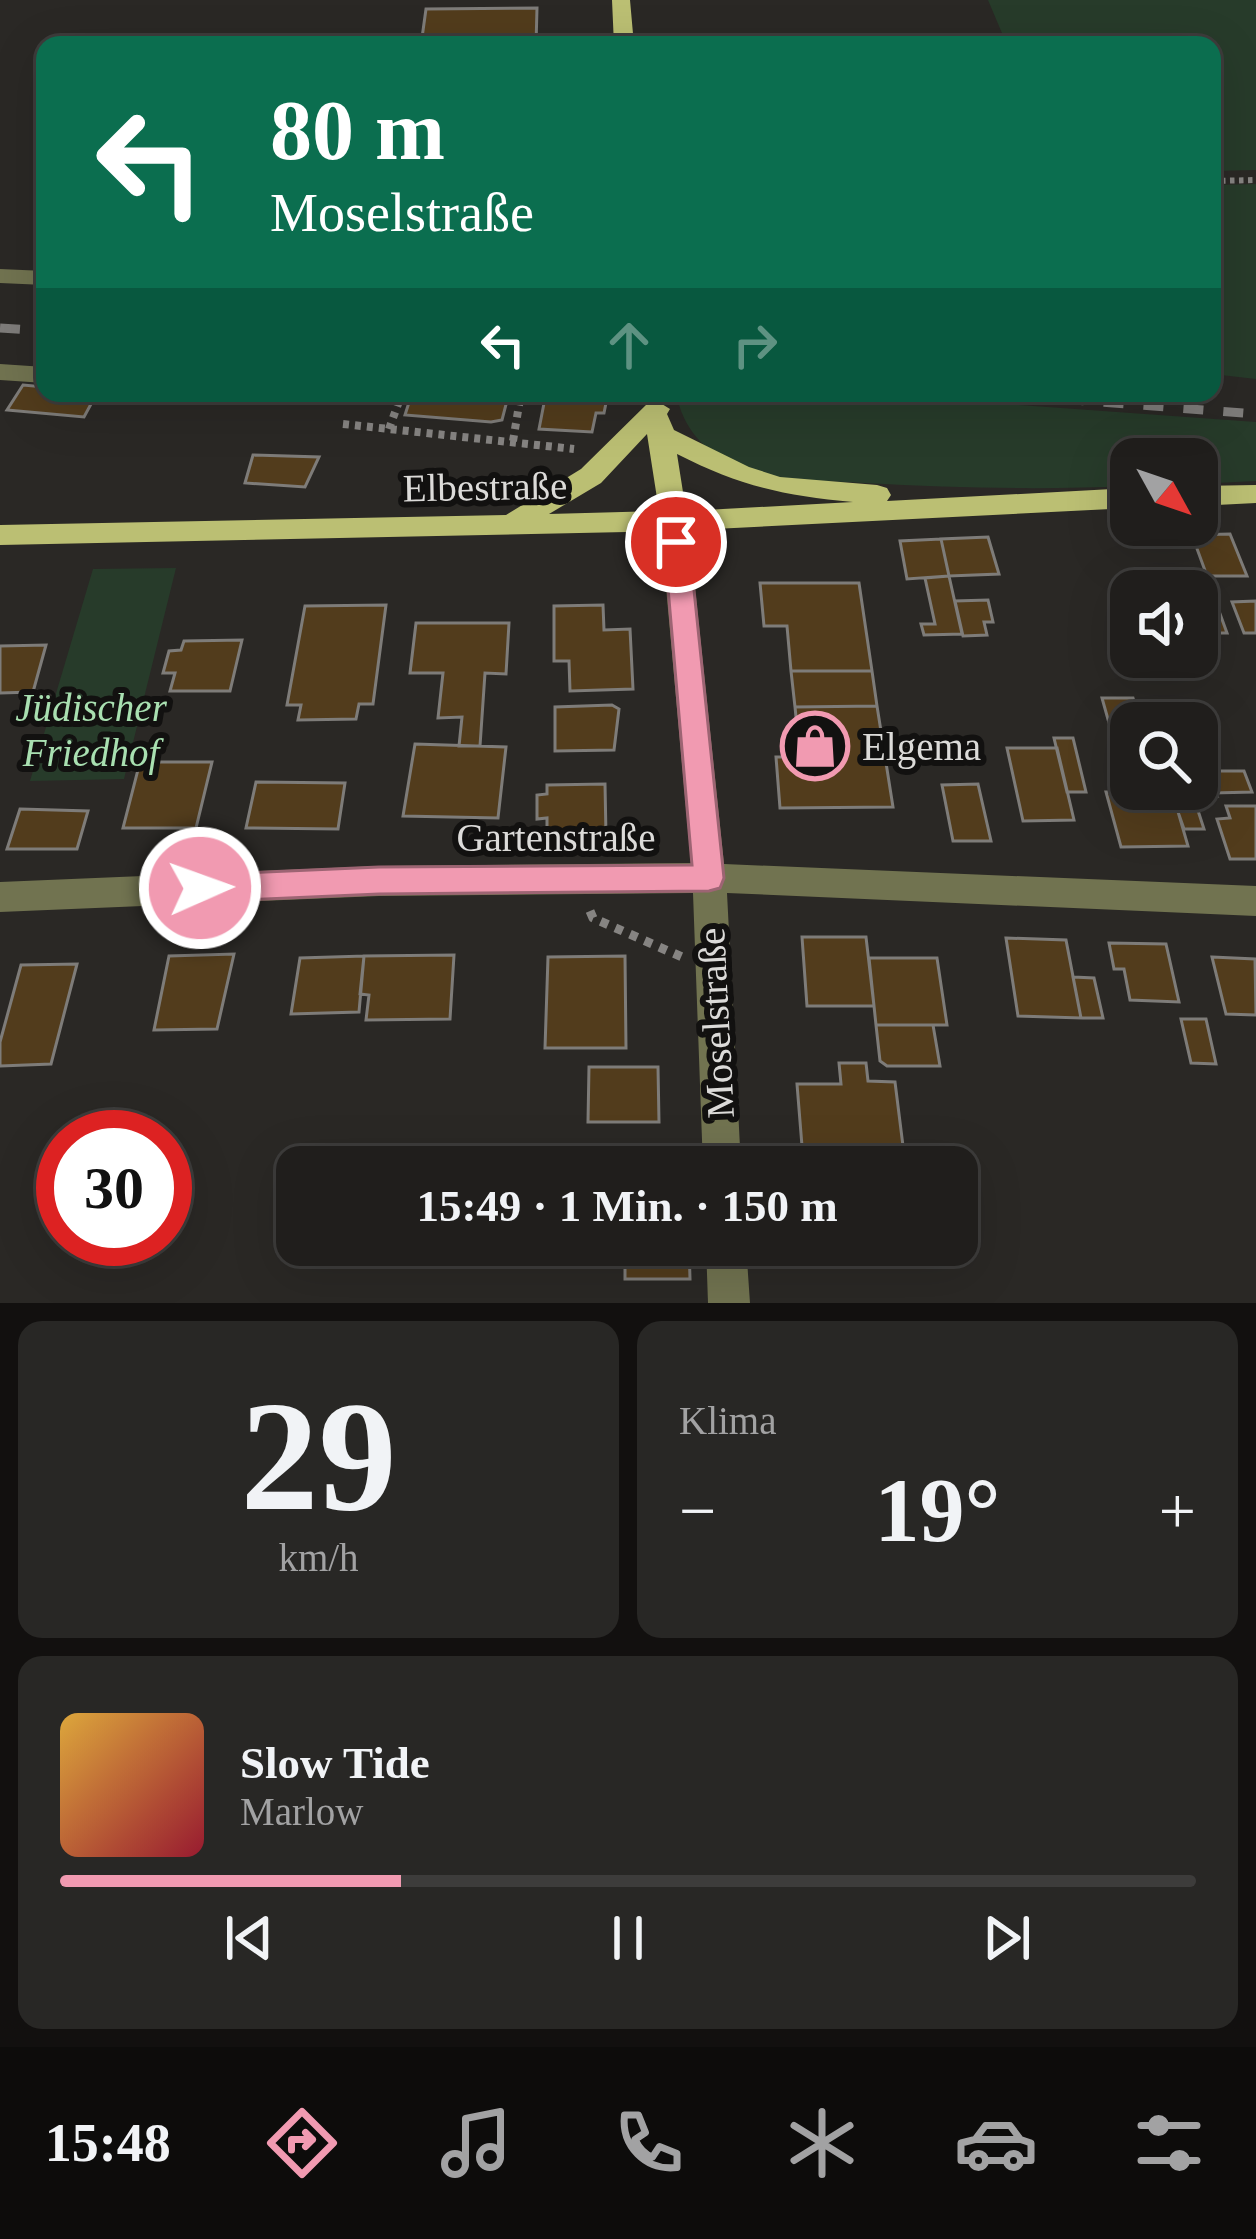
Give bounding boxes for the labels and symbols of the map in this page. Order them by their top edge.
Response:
north arrow [1110,438,1218,546]
street label: Elbestraße [402,464,568,509]
pin [625,491,727,593]
park label: Jüdischer Friedhof [15,686,168,775]
shop icon: Elgema [780,711,850,781]
place label: Elgema [862,725,981,769]
street label: Gartenstraße [456,816,656,859]
position arrow [137,825,263,951]
street label: Moselstraße [689,927,742,1119]
speed limit sign: 30 [36,1110,192,1266]

